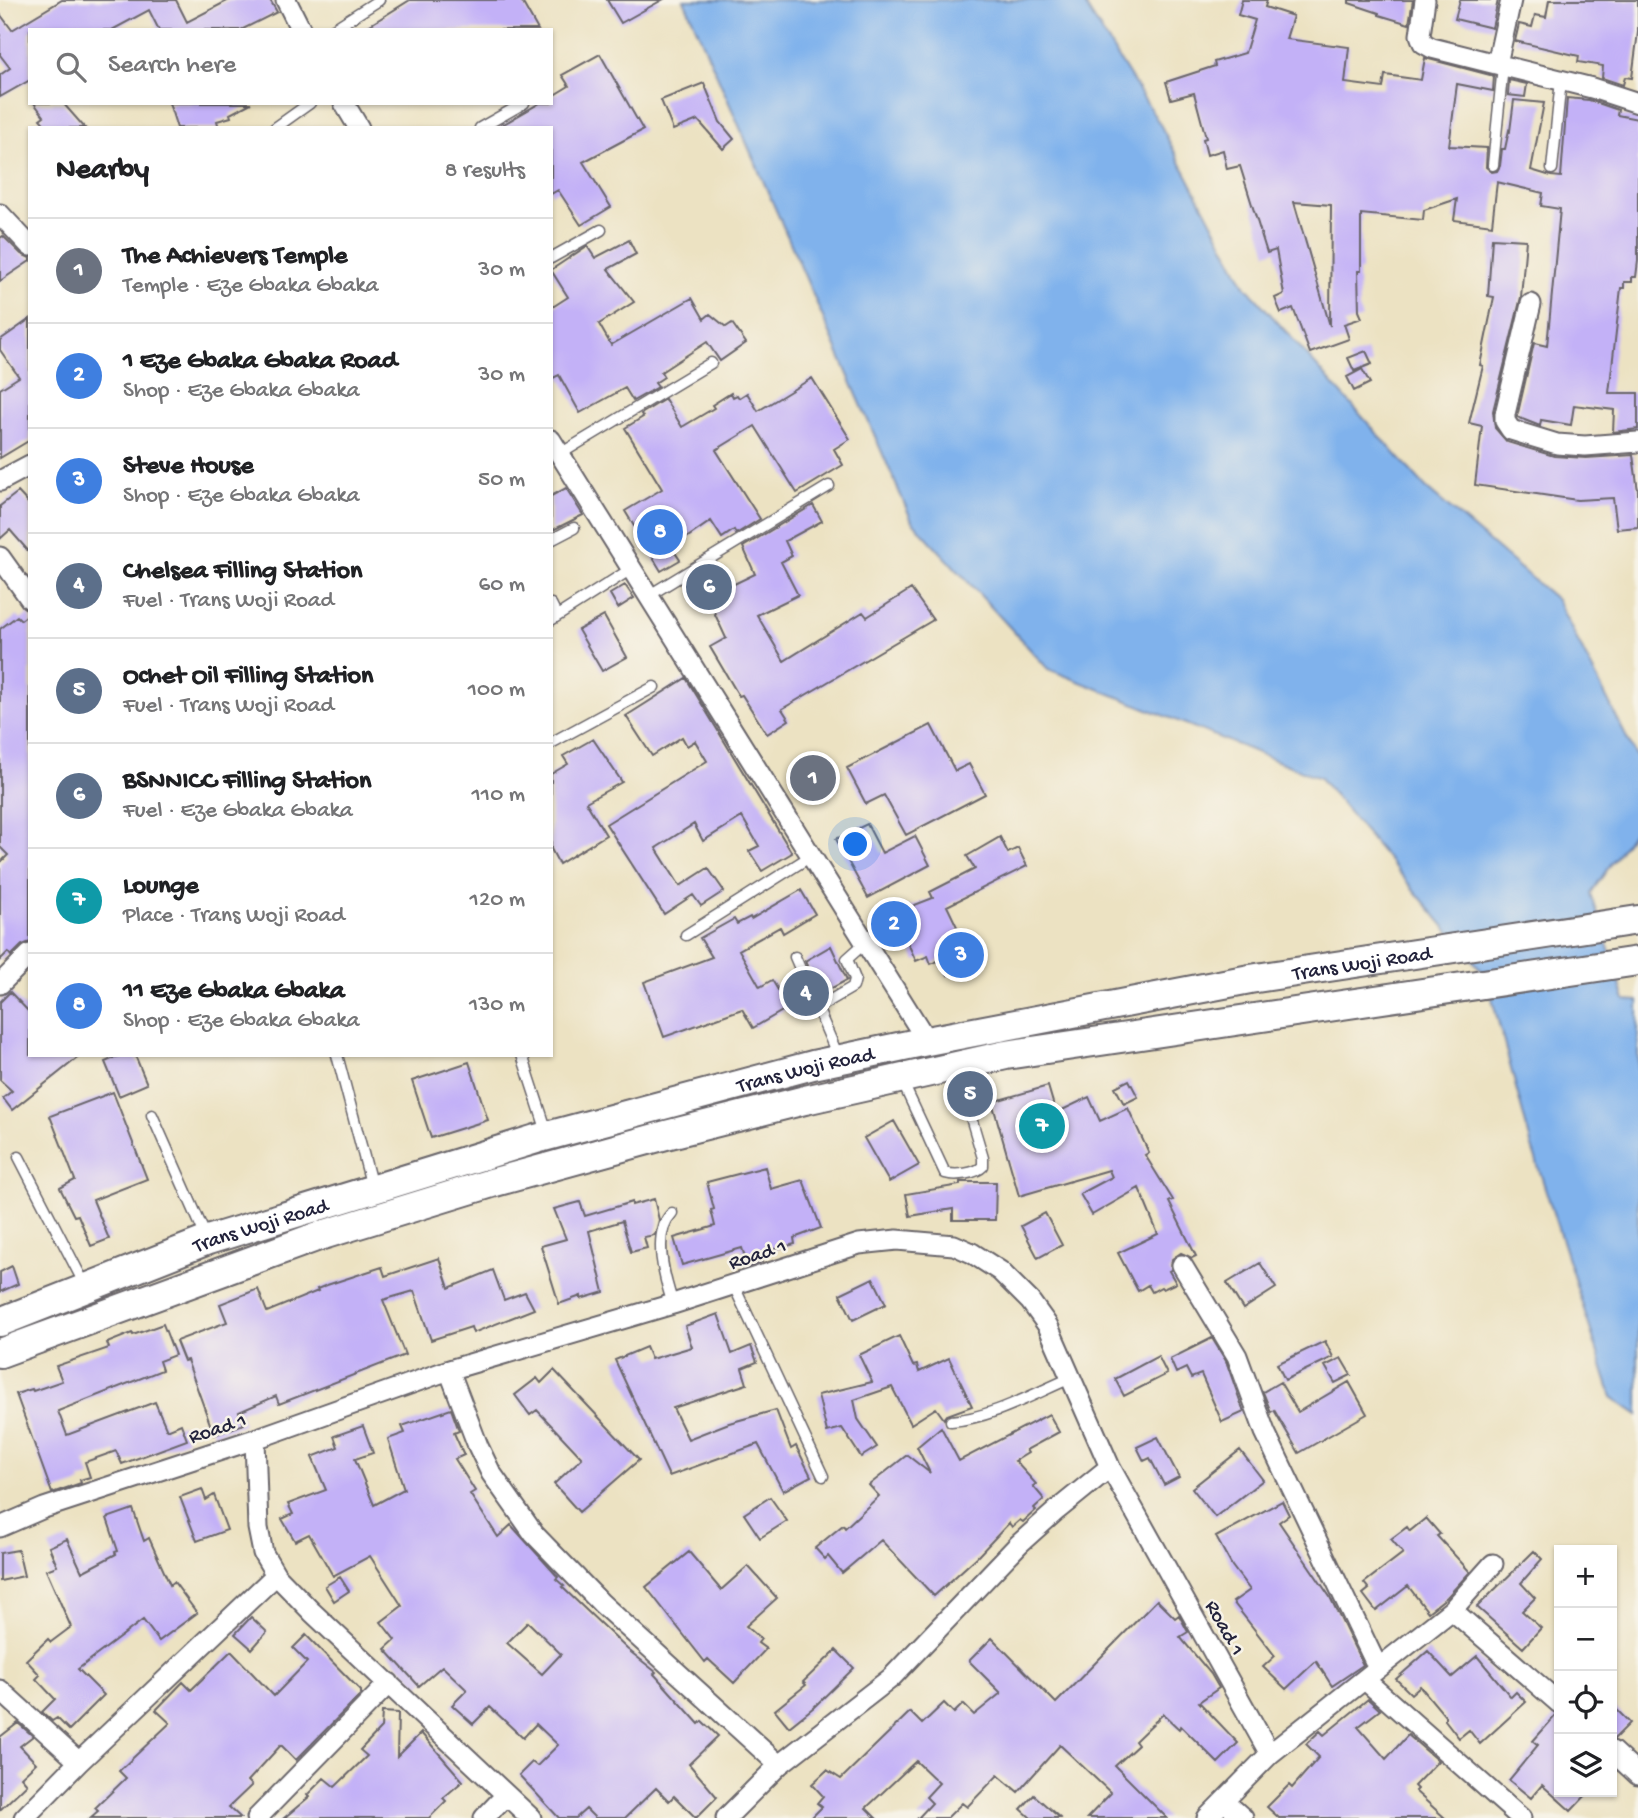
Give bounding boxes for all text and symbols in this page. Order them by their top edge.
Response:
search box [28,28,553,105]
icon: search [52,48,90,86]
text: Search here [108,51,236,82]
text: Nearby [56,154,149,189]
text: 8 results [445,158,525,185]
text: The Achievers Temple [123,242,347,273]
text: 1 [74,257,84,284]
text: 30 m [478,257,525,284]
text: Temple · Eze Gbaka Gbaka [123,273,379,300]
text: 1 Eze Gbaka Gbaka Road [123,347,397,378]
text: 2 [73,362,85,389]
text: 30 m [478,362,525,389]
text: Shop · Eze Gbaka Gbaka [123,378,360,405]
text: Steve House [123,452,254,483]
text: 3 [73,467,85,494]
text: 50 m [478,467,525,494]
text: Shop · Eze Gbaka Gbaka [123,483,360,510]
pin: 8 [637,506,683,558]
text: Chelsea Filling Station [123,557,362,588]
pin: 6 [686,561,732,613]
text: 4 [74,572,84,599]
text: 60 m [479,572,525,599]
text: Fuel · Trans Woji Road [123,588,334,615]
text: Ochet Oil Filling Station [123,662,373,693]
text: 5 [73,677,85,704]
text: 100 m [468,677,525,704]
text: Fuel · Trans Woji Road [123,693,334,720]
pin: 1 [790,752,836,804]
text: BSNNICC Filling Station [123,767,371,798]
text: 6 [73,782,85,809]
text: 110 m [472,782,525,809]
text: Fuel · Eze Gbaka Gbaka [123,798,353,825]
your location [838,827,872,861]
text: Lounge [123,872,199,903]
text: 7 [73,887,85,914]
text: 120 m [470,887,525,914]
pin: 2 [871,898,917,950]
text: Place · Trans Woji Road [123,903,345,930]
pin: 3 [938,929,984,981]
street label: Trans Woji Road [1290,942,1435,989]
pin: 4 [783,967,829,1019]
text: 11 Eze Gbaka Gbaka [123,977,345,1008]
text: 8 [73,992,85,1019]
text: 130 m [469,992,525,1019]
text: Shop · Eze Gbaka Gbaka [123,1008,360,1035]
street label: Trans Woji Road [734,1043,878,1101]
pin: 5 [947,1068,993,1120]
pin: 7 [1019,1100,1065,1152]
street label: Trans Woji Road [189,1194,333,1261]
street label: Road 1 [726,1235,790,1277]
street label: Road 1 [186,1409,250,1451]
map controls [1554,1545,1617,1797]
button: + [1554,1545,1617,1608]
street label: Road 1 [1198,1597,1248,1661]
button: − [1554,1608,1617,1671]
button: locate [1554,1671,1617,1734]
button: layers [1554,1734,1617,1797]

